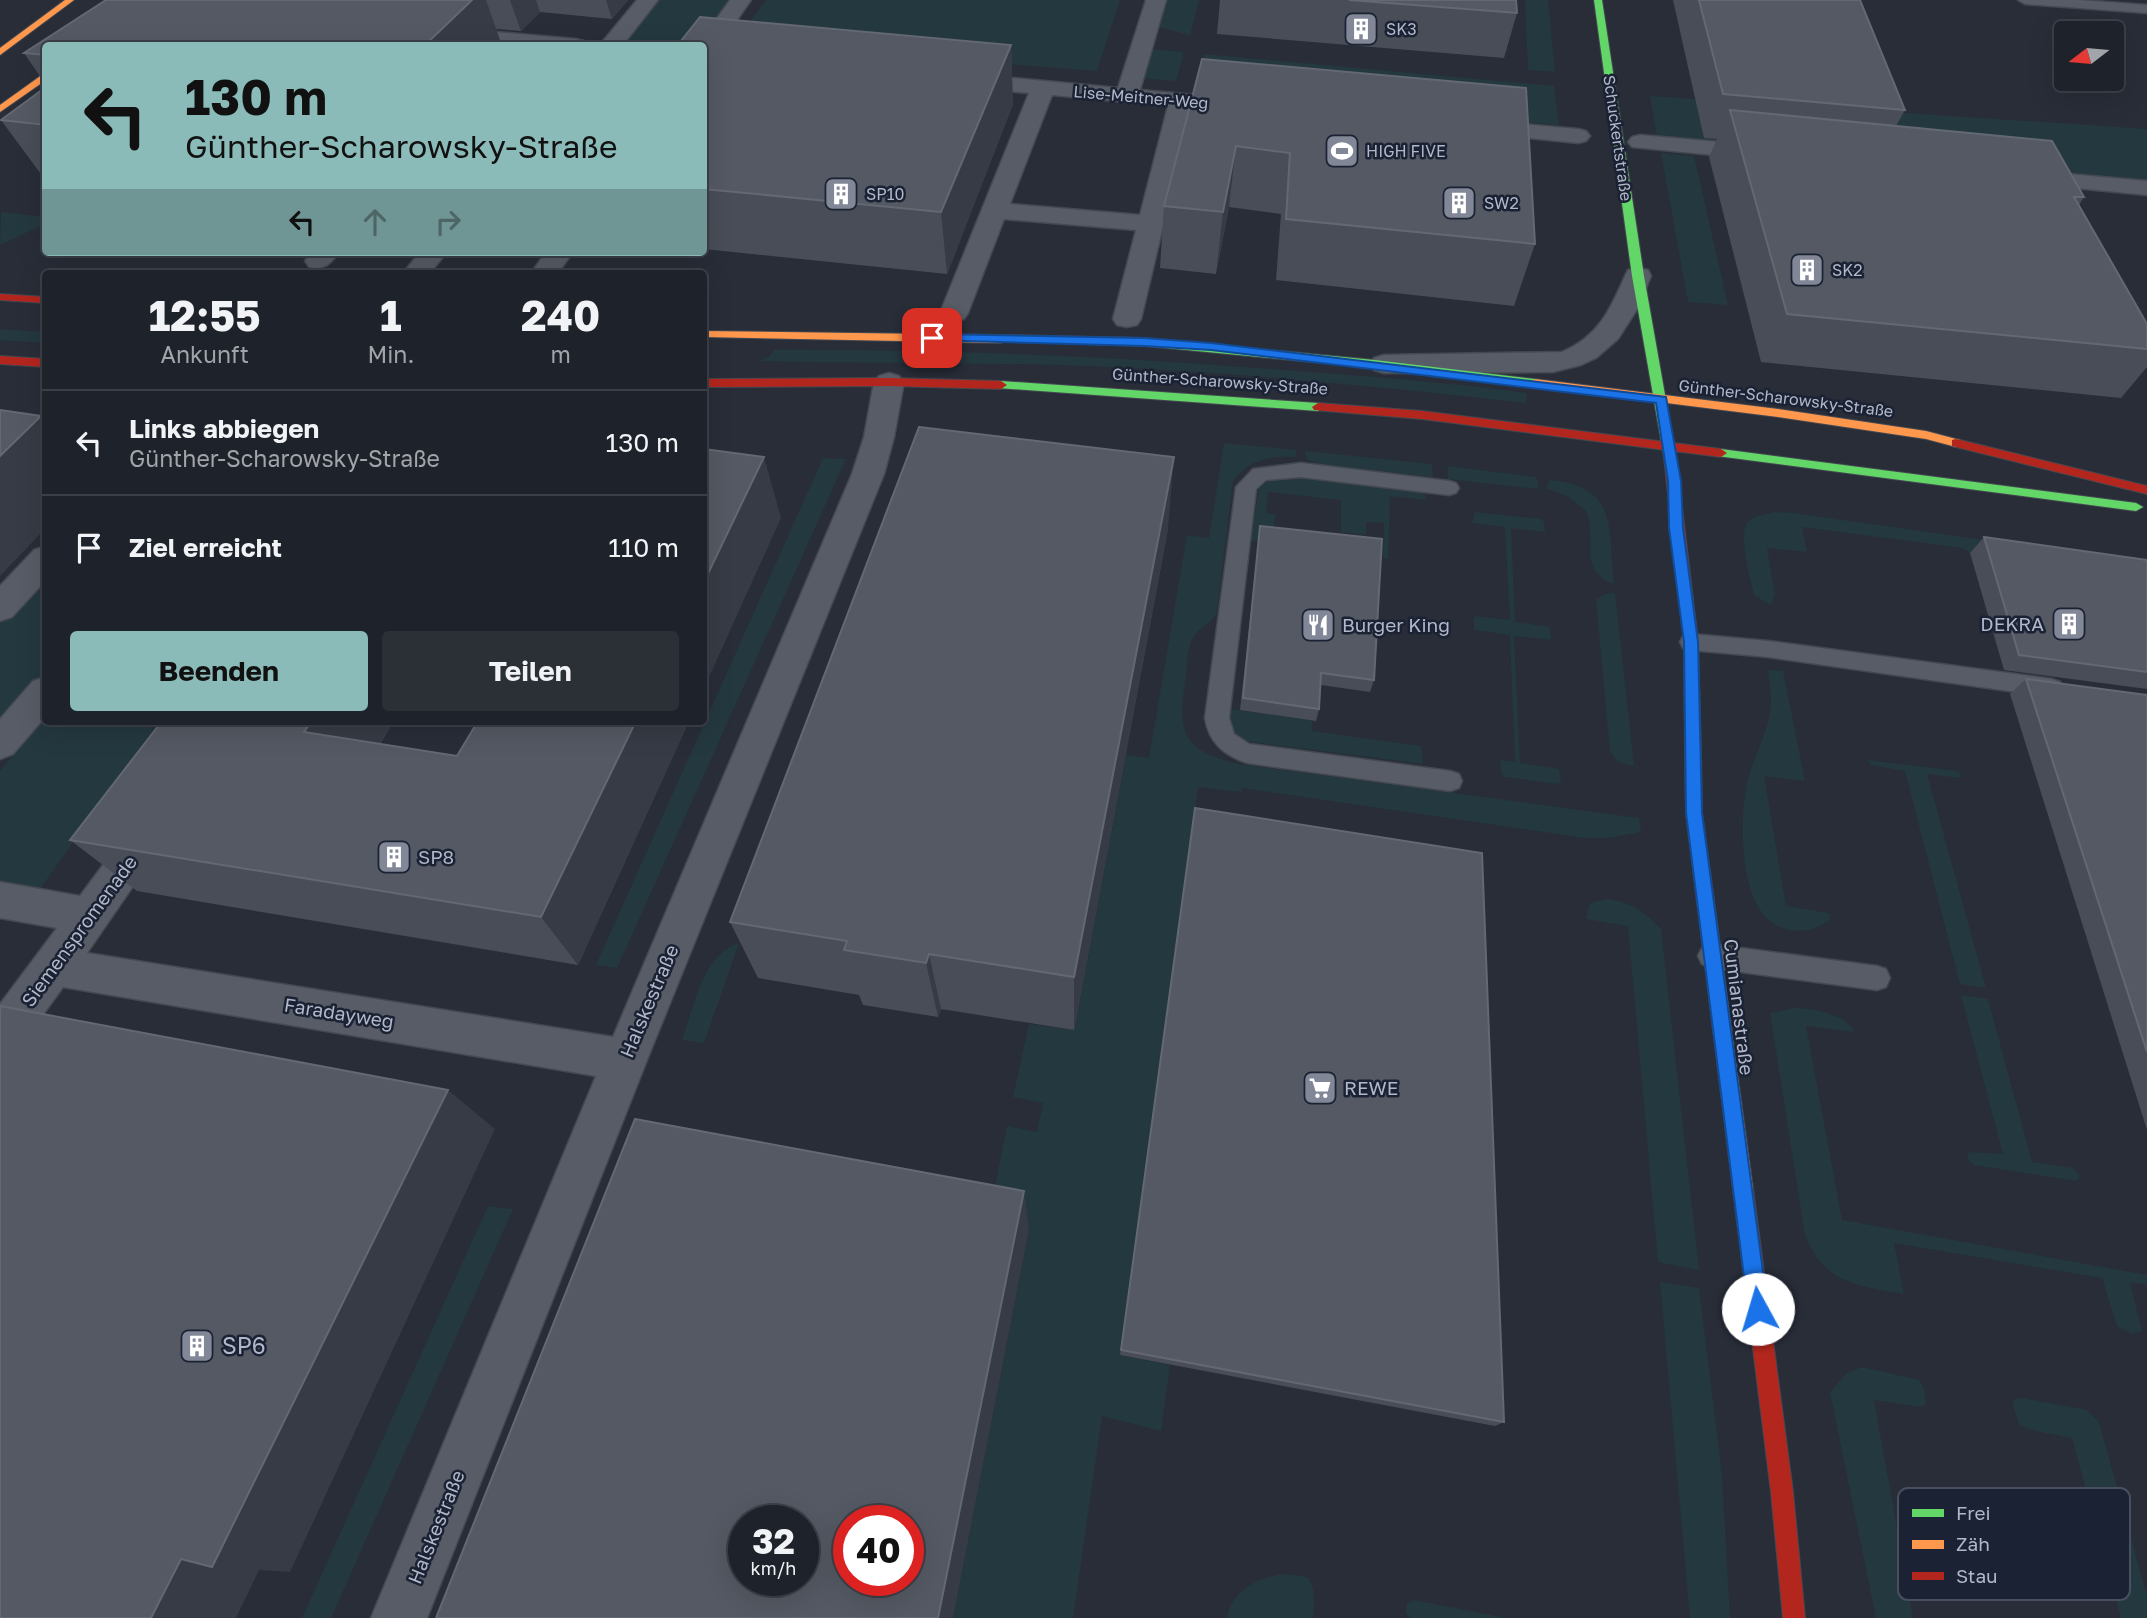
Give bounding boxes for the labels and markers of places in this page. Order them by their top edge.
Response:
building icon: SK3 [1342,10,1380,48]
place label: SK3 [1386,19,1417,39]
sports icon: HIGH FIVE [1323,132,1361,170]
place label: HIGH FIVE [1366,141,1446,161]
building icon: SP10 [822,175,860,213]
place label: SP10 [866,184,904,204]
building icon: SW2 [1440,184,1478,222]
place label: SW2 [1484,193,1519,213]
building icon: SK2 [1788,251,1826,289]
place label: SK2 [1832,260,1863,280]
pin [902,308,962,368]
building icon: DEKRA [2050,605,2088,643]
restaurant icon: Burger King [1299,606,1337,644]
place label: DEKRA [1980,612,2044,635]
place label: Burger King [1342,613,1450,636]
building icon: SP8 [375,838,413,876]
place label: SP8 [418,845,454,868]
supermarket icon: REWE [1301,1069,1339,1107]
place label: REWE [1344,1076,1398,1099]
building icon: SP6 [178,1327,216,1365]
place label: SP6 [222,1331,266,1359]

